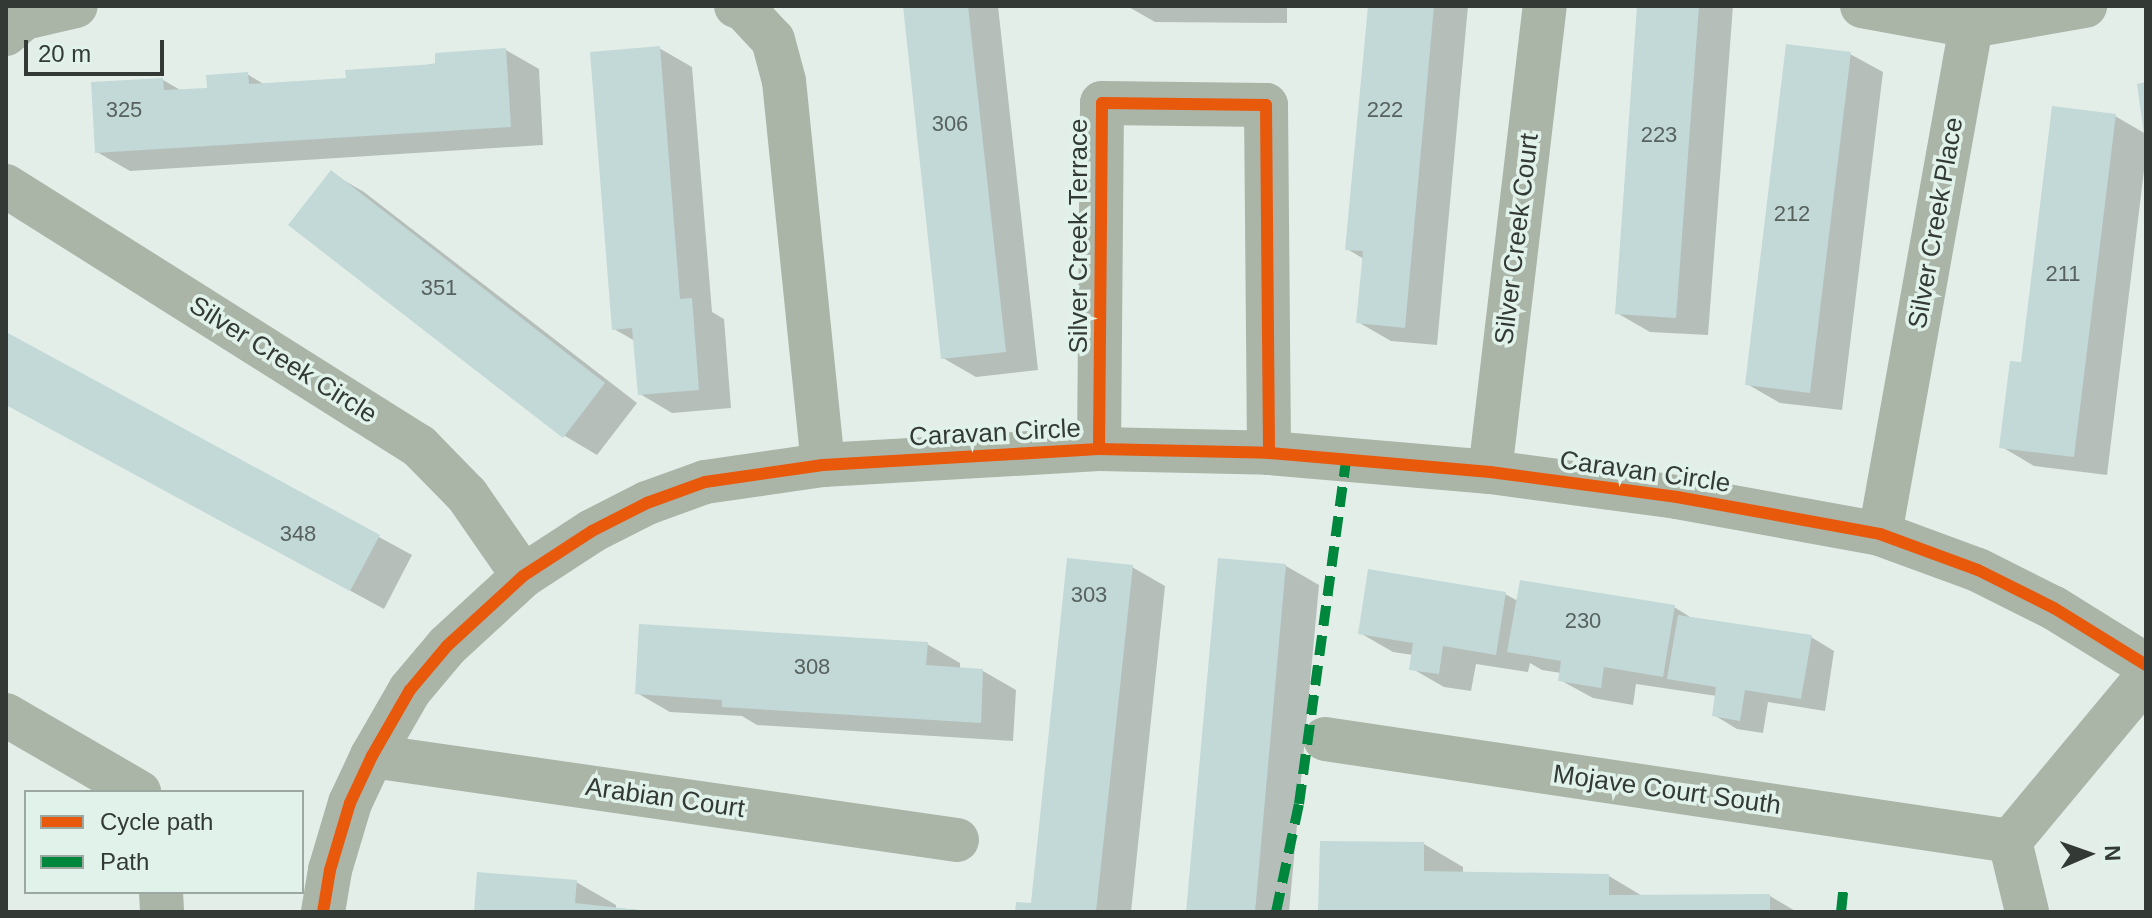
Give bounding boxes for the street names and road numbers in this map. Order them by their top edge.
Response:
street label: Silver Creek Place [1902,115,1970,331]
street label: Silver Creek Terrace [1063,118,1095,354]
street label: Silver Creek Court [1489,132,1545,346]
street label: Silver Creek Circle [183,290,383,430]
street label: Caravan Circle [908,413,1082,453]
street label: Caravan Circle [1558,445,1732,499]
street label: Mojave Court South [1551,759,1783,821]
street label: Arabian Court [583,771,747,825]

